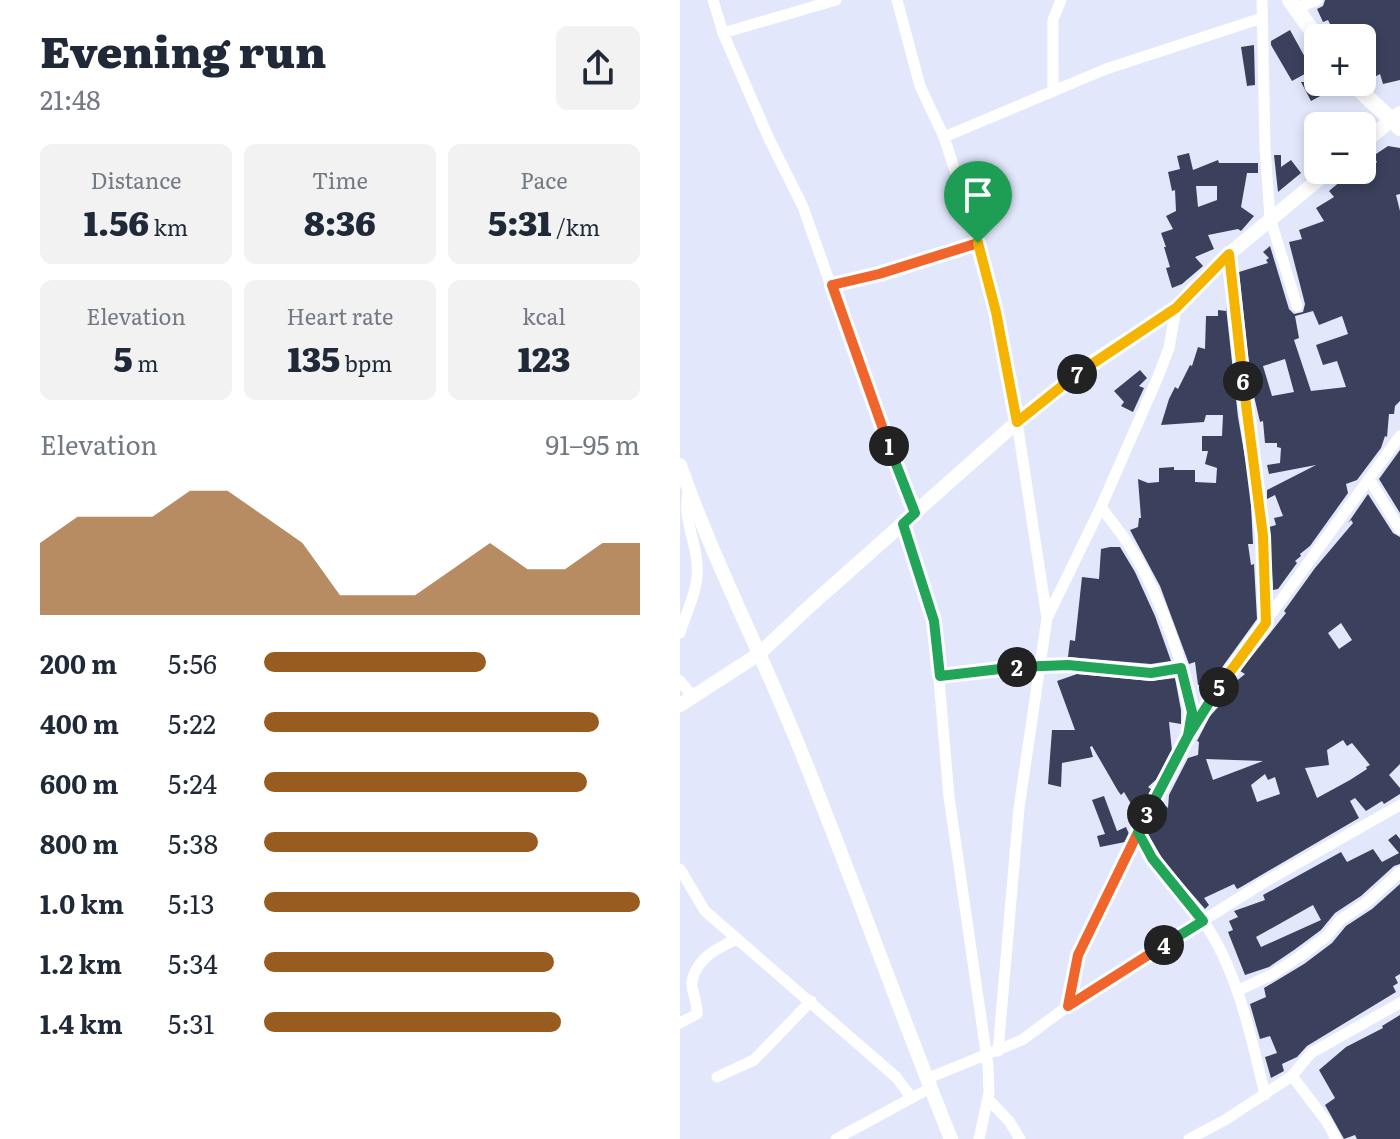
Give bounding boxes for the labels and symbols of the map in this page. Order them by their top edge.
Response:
pin [944,161,1012,243]
pin: 7 [1057,354,1097,394]
pin: 6 [1223,361,1263,401]
pin: 1 [869,426,909,466]
pin: 2 [997,647,1037,687]
pin: 5 [1199,667,1239,707]
pin: 3 [1127,794,1167,834]
pin: 4 [1144,925,1184,965]

